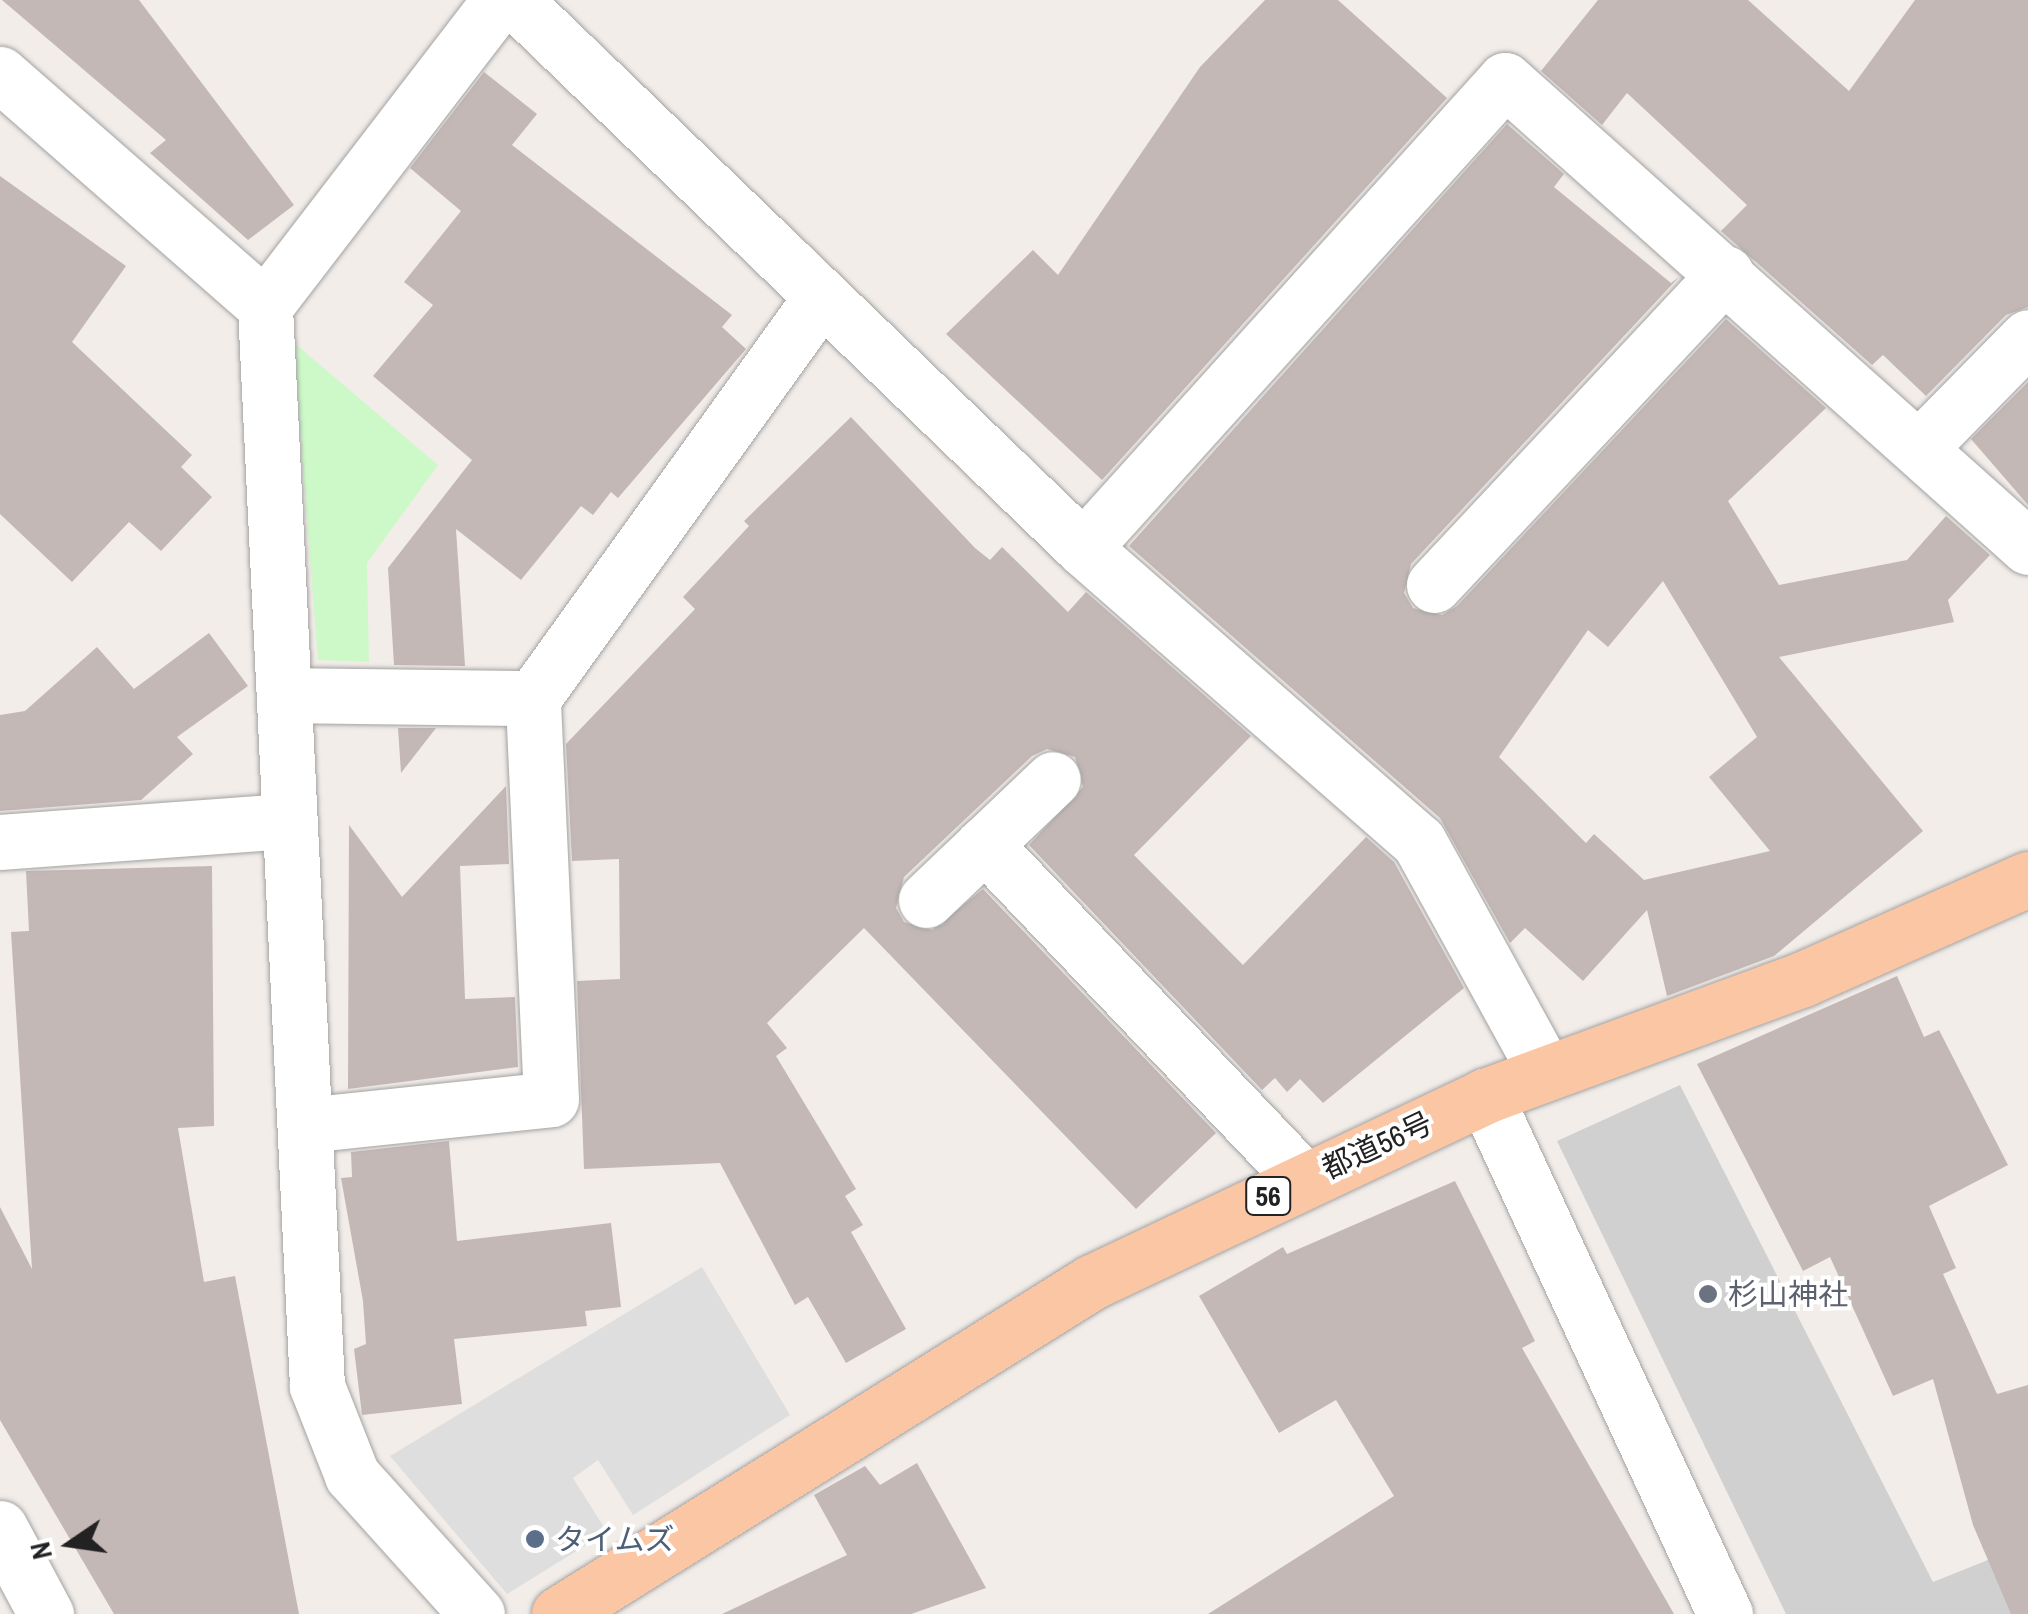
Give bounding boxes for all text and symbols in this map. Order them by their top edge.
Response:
street label: 都道56号 [1316,1104,1438,1186]
road number: 56 [1243,1173,1293,1219]
place label: 杉山神社 [1728,1276,1848,1312]
marker: 杉山神社 [1697,1283,1719,1305]
north arrow [20,1494,120,1594]
place label: タイムズ [555,1521,675,1557]
marker: タイムズ [524,1528,546,1550]
text: N [20,1538,61,1563]

